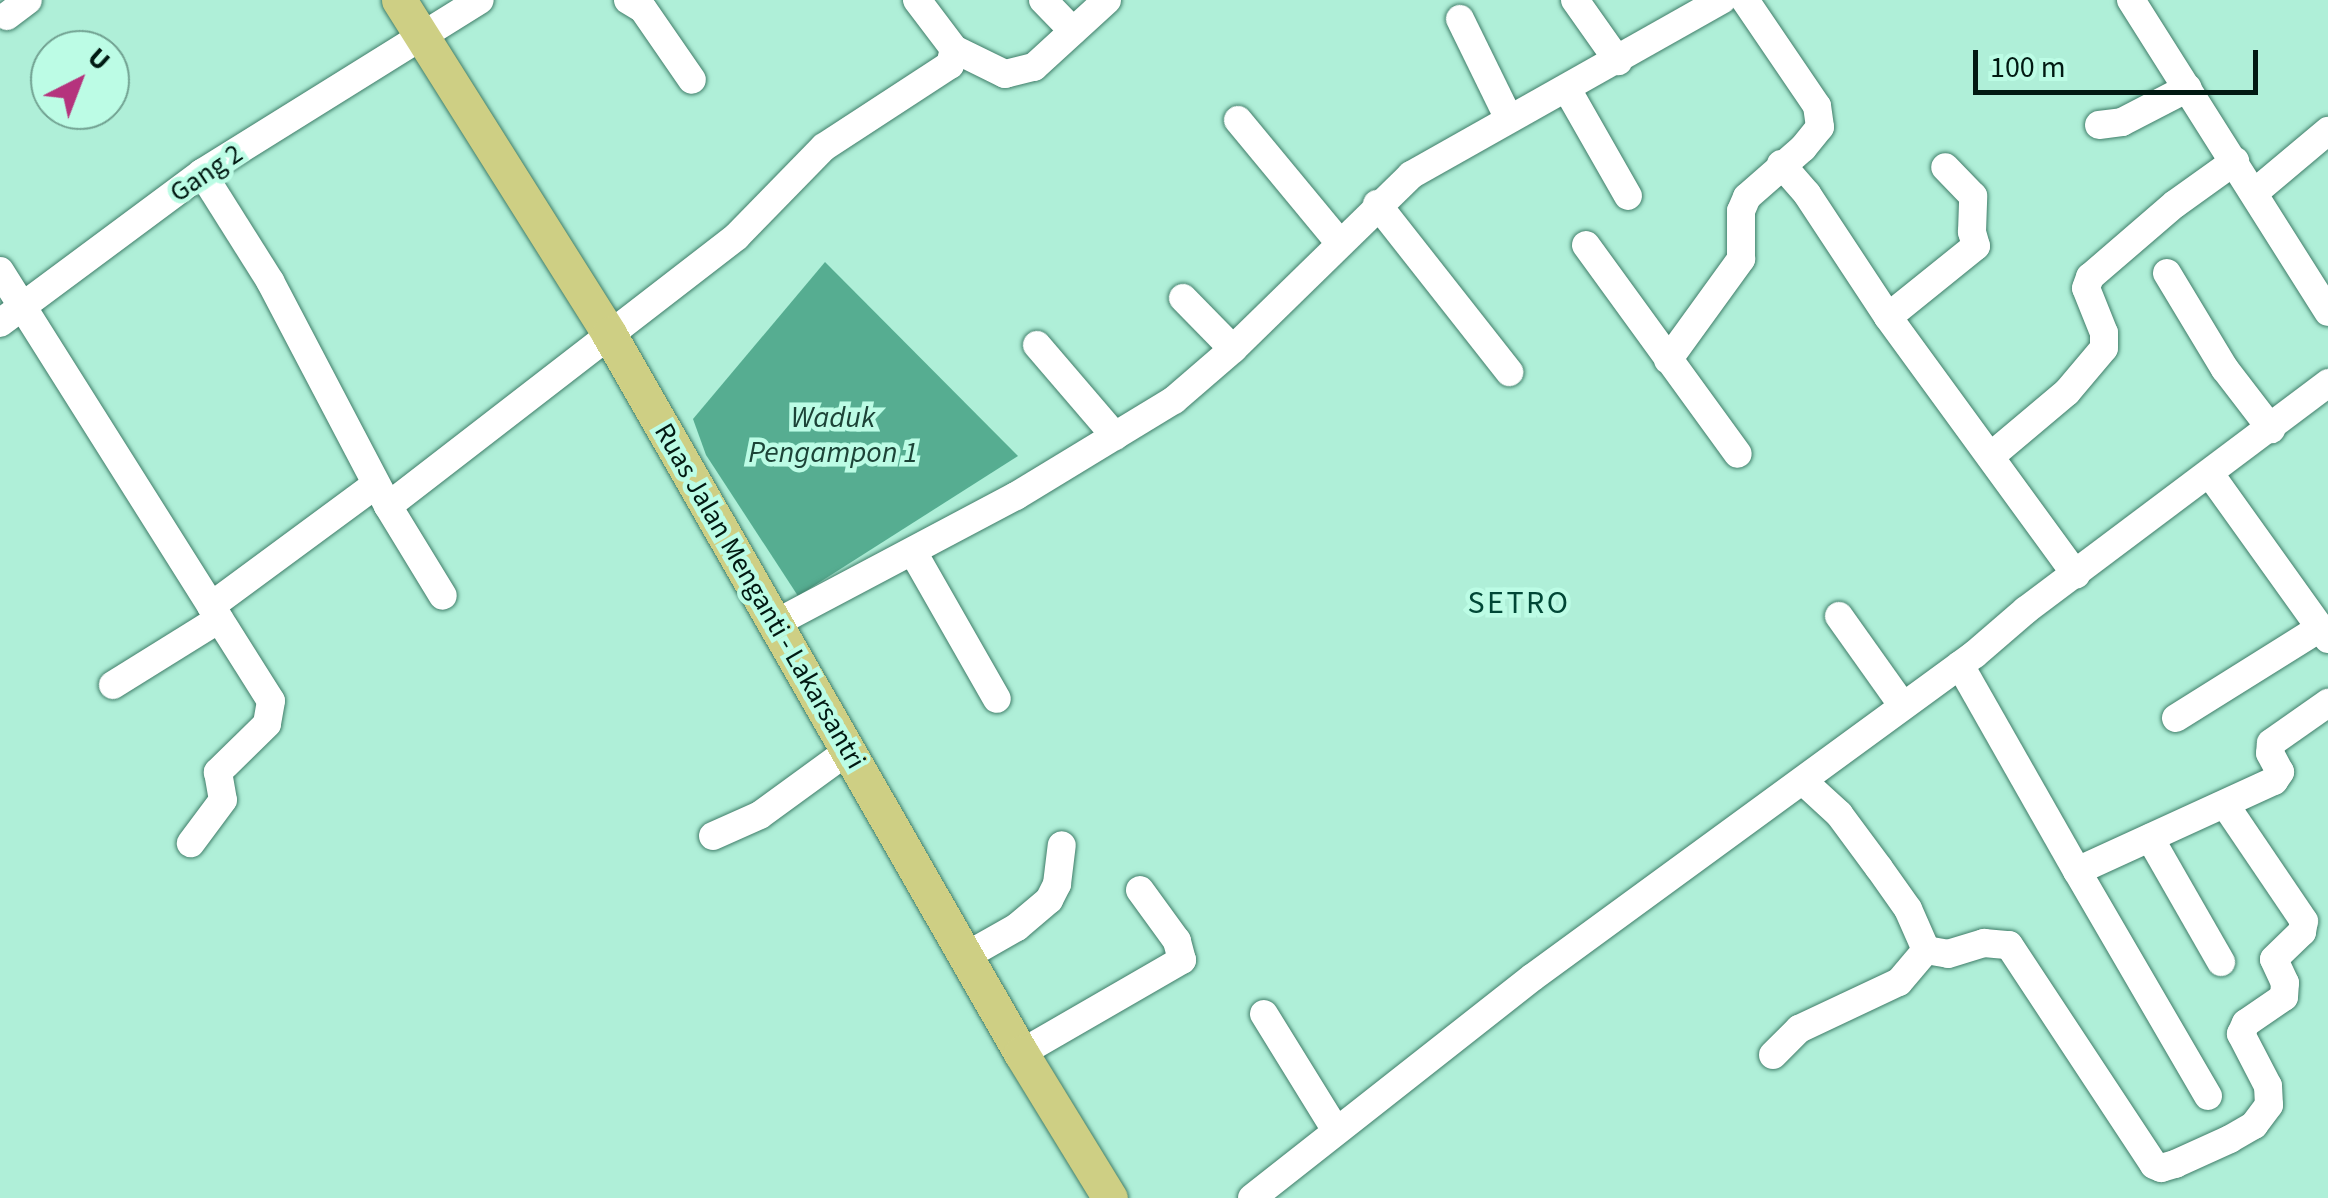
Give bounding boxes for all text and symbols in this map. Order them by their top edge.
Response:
north arrow [30,30,130,130]
scale bar [1978,30,2263,92]
text: U [78,38,119,80]
text: 100 m [1990,46,2066,89]
street label: Gang 2 [163,137,249,209]
water label: Waduk Pengampon 1 [748,400,918,470]
street label: Ruas Jalan Menganti - Lakarsantri [647,417,873,775]
district label: SETRO [1467,584,1571,622]

